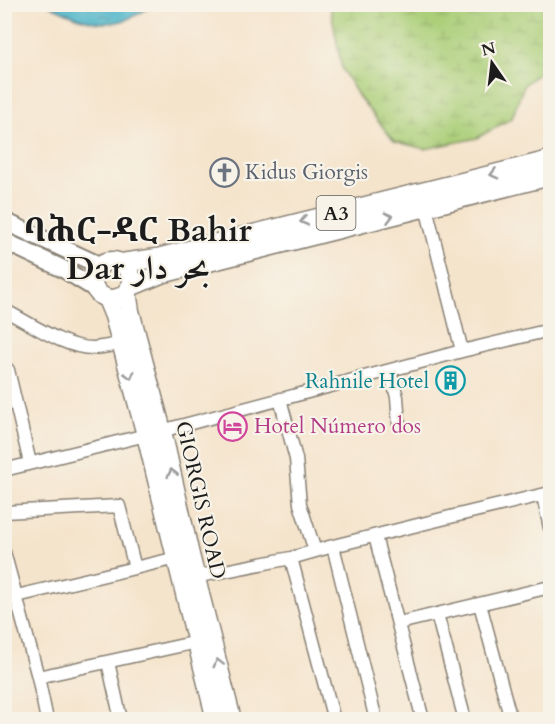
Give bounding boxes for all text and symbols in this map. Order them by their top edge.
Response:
north arrow [462,33,522,93]
text: N [479,37,498,62]
church icon: Kidus Giorgis [208,156,240,188]
place label: Kidus Giorgis [245,158,368,187]
one-way arrow [489,167,499,180]
road number: A3 [316,196,356,230]
district label: ባሕር-ዳር Bahir Dar بحر دار [24,208,253,291]
one-way arrow [384,211,394,224]
one-way arrow [300,214,310,227]
building icon: Rahnile Hotel [434,365,466,397]
place label: Rahnile Hotel [305,367,429,396]
one-way arrow [123,369,135,379]
hotel icon: Hotel Número dos [217,410,249,442]
place label: Hotel Número dos [254,412,421,441]
street label: GIORGIS ROAD [168,418,233,582]
one-way arrow [166,468,179,478]
one-way arrow [212,658,225,668]

